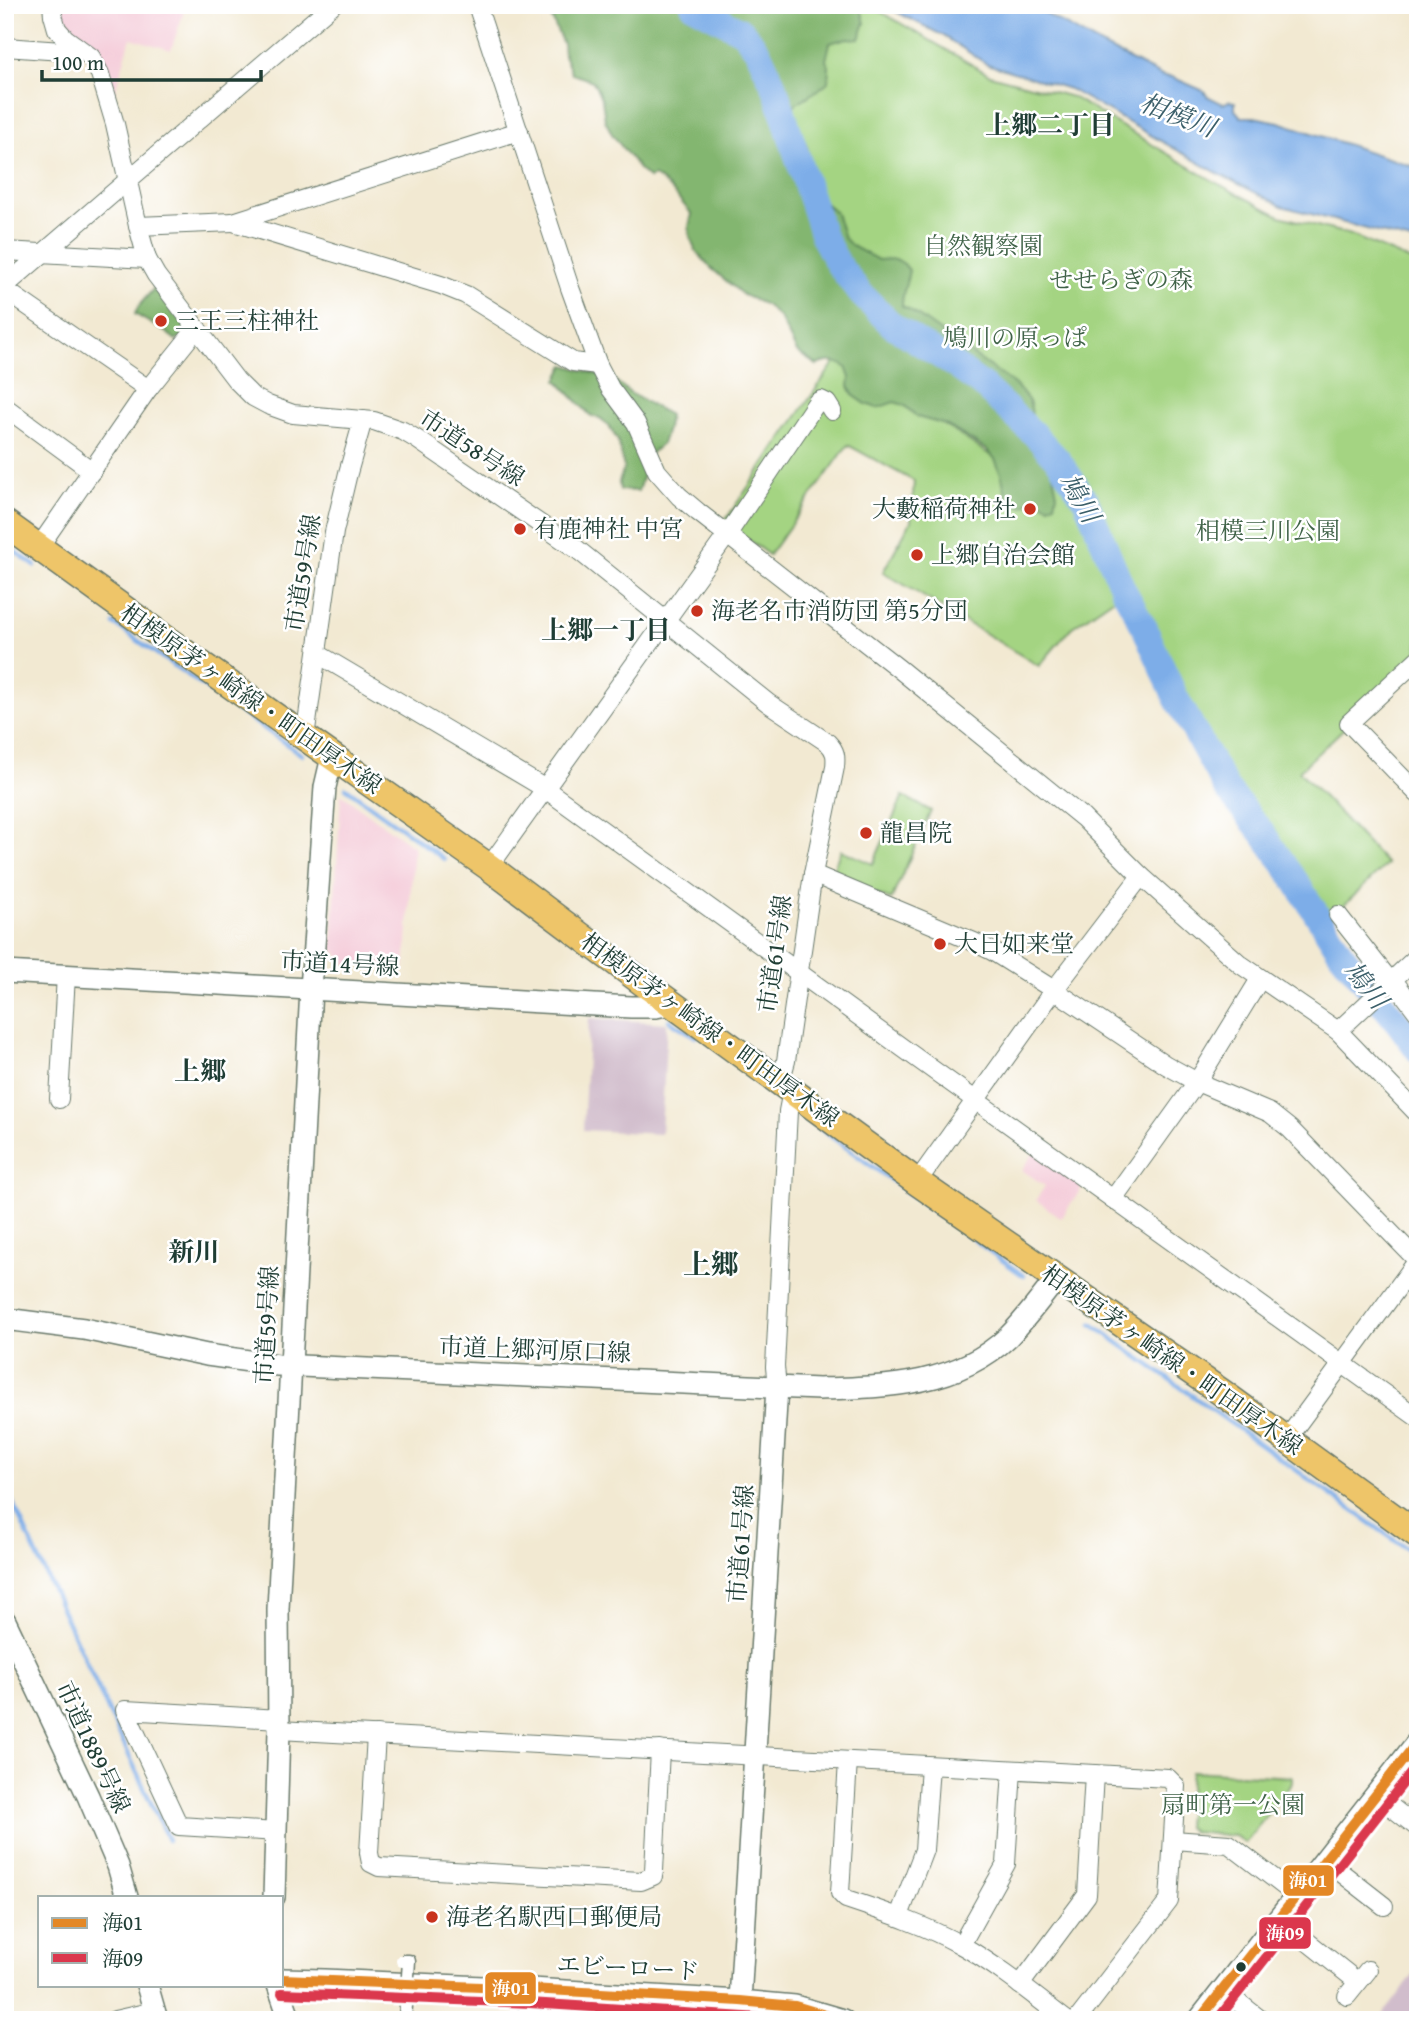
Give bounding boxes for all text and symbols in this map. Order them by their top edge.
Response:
scale bar [42,38,261,82]
text: 100 m [52,47,104,78]
water label: 相模川 [1135,82,1224,148]
district label: 上郷二丁目 [985,105,1115,144]
park label: 自然観察園 [923,228,1043,263]
park label: せせらぎの森 [1049,262,1193,297]
place label: 三王三柱神社 [175,303,319,338]
marker: 三王三柱神社 [153,313,169,329]
park label: 鳩川の原っぱ [943,320,1087,355]
street label: 市道58号線 [413,400,532,495]
water label: 鳩川 [1051,465,1112,533]
place label: 大藪稲荷神社 [872,491,1016,526]
marker: 大藪稲荷神社 [1022,501,1038,517]
street label: 市道59号線 [276,511,329,634]
place label: 有鹿神社 中宮 [534,511,683,546]
park label: 相模三川公園 [1196,513,1340,548]
marker: 有鹿神社 中宮 [512,521,528,537]
place label: 上郷自治会館 [931,537,1075,572]
marker: 上郷自治会館 [909,547,925,563]
place label: 海老名市消防団 第5分団 [711,593,968,628]
street label: 相模原茅ヶ崎線・町田厚木線 [113,595,389,802]
marker: 海老名市消防団 第5分団 [689,603,705,619]
district label: 上郷一丁目 [541,610,671,649]
place label: 龍昌院 [880,815,952,850]
marker: 龍昌院 [858,825,874,841]
street label: 市道61号線 [749,893,800,1015]
street label: 相模原茅ヶ崎線・町田厚木線 [574,924,847,1135]
place label: 大日如来堂 [954,926,1074,961]
marker: 大日如来堂 [932,936,948,952]
street label: 市道14号線 [280,943,400,984]
water label: 鳩川 [1335,952,1400,1019]
district label: 上郷 [174,1051,227,1090]
district label: 新川 [168,1232,220,1271]
district label: 上郷 [683,1243,739,1284]
street label: 相模原茅ヶ崎線・町田厚木線 [1034,1256,1310,1463]
street label: 市道59号線 [246,1265,287,1385]
street label: 市道上郷河原口線 [438,1329,632,1370]
street label: 市道61号線 [719,1483,762,1605]
street label: 市道1889号線 [48,1675,139,1819]
park label: 扇町第一公園 [1161,1787,1305,1822]
line badge: 海01 [1282,1864,1335,1897]
text: 海01 [1289,1866,1327,1894]
legend [38,1896,284,1986]
place label: 海老名駅西口郵便局 [446,1899,662,1934]
text: 海01 [102,1907,143,1938]
marker: 海老名駅西口郵便局 [424,1909,440,1925]
line badge: 海09 [1258,1916,1312,1950]
text: 海09 [1266,1919,1304,1947]
text: 海09 [102,1943,143,1974]
street label: エビーロード [556,1946,700,1989]
unlabelled marker [1234,1960,1248,1974]
line badge: 海01 [484,1971,537,2005]
text: 海01 [492,1974,530,2002]

